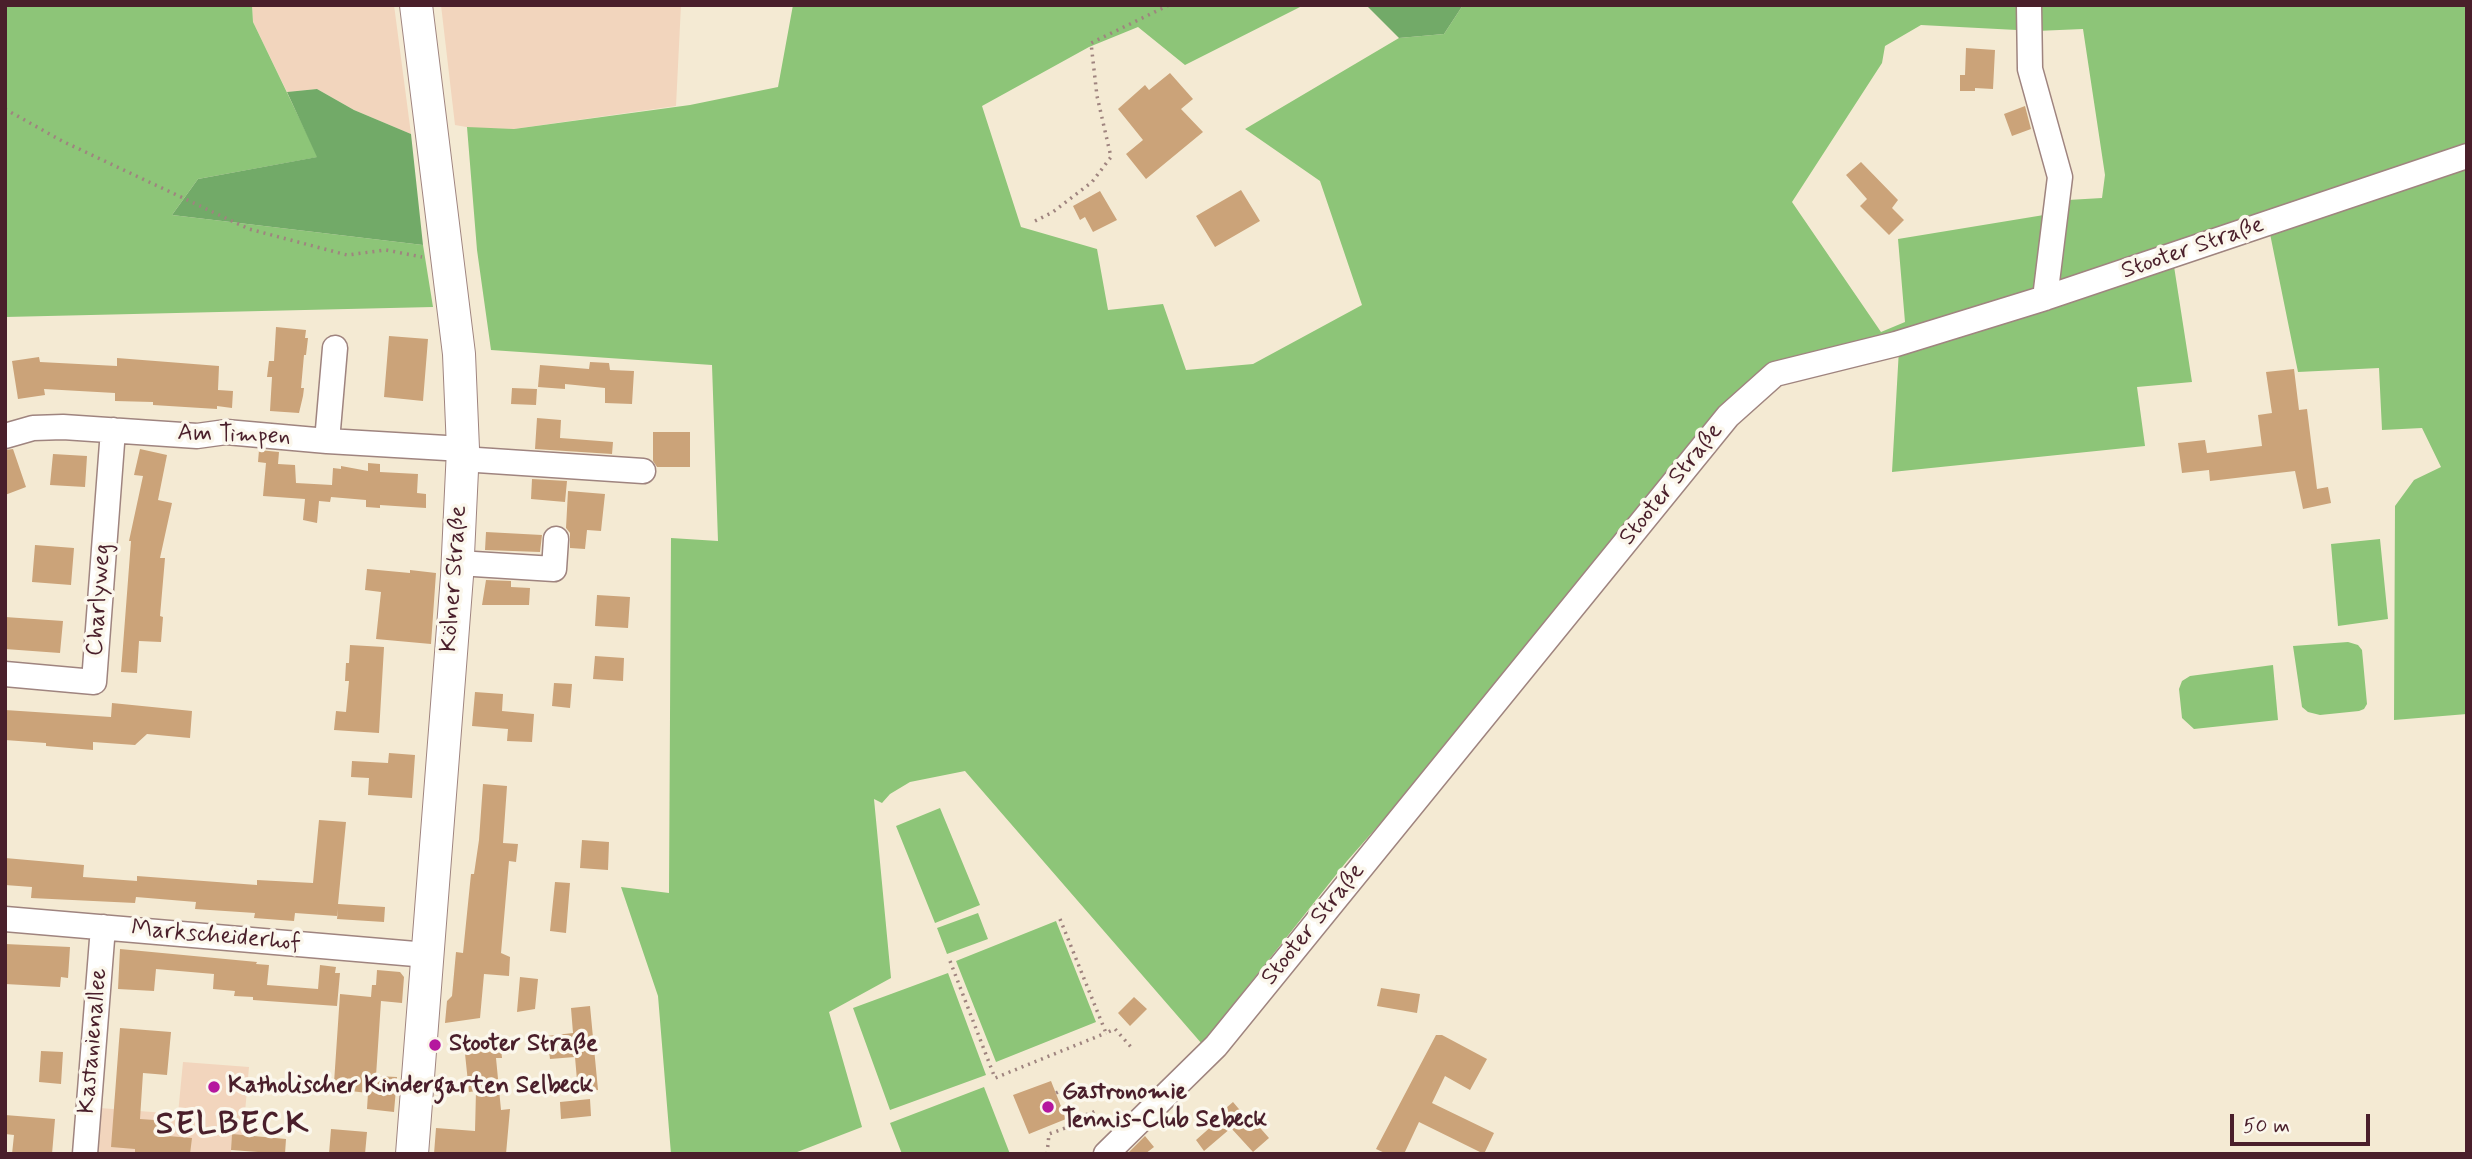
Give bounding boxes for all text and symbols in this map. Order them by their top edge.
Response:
street label: Stooter Straße [2118,211,2268,287]
street label: Stooter Straße [1614,418,1730,552]
street label: Am Timpen [177,420,291,452]
street label: Kölner Straße [436,505,474,653]
street label: Charlyweg [82,543,118,657]
street label: Stooter Straße [1256,858,1372,992]
street label: Markscheiderhof [130,915,302,959]
street label: Kastanienallee [73,967,115,1115]
place label: Stooter Straße [449,1031,598,1059]
marker: Stooter Straße [427,1037,443,1053]
place label: Katholischer Kindergarten Selbeck [228,1073,593,1101]
marker: Katholischer Kindergarten Selbeck [206,1079,222,1095]
place label: Gastronomie Tennis-Club Sebeck [1062,1079,1267,1135]
marker: Gastronomie Tennis-Club Sebeck [1040,1099,1056,1115]
scale bar [2234,1100,2374,1144]
district label: SELBECK [156,1107,310,1145]
text: 50 m [2243,1112,2290,1140]

